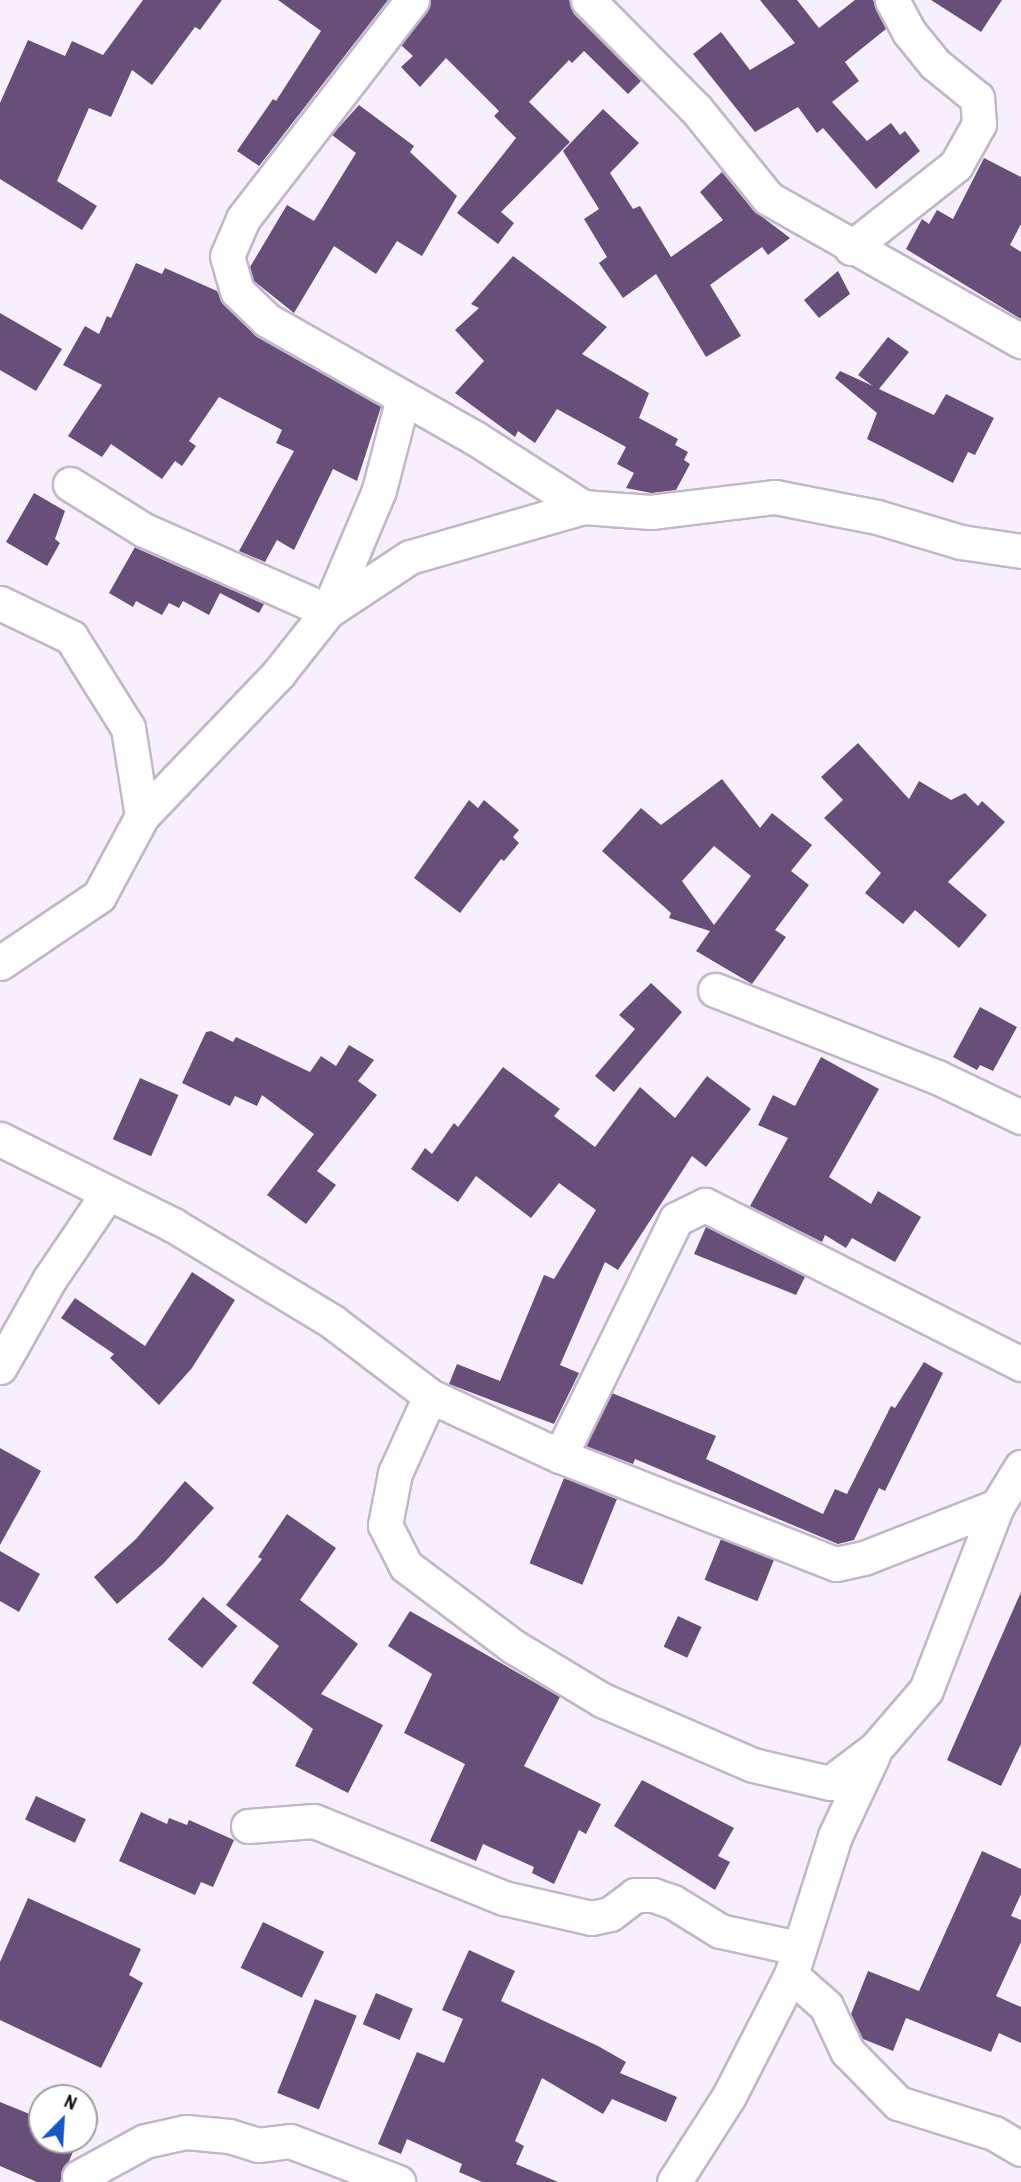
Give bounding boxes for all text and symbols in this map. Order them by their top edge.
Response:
north arrow [28,2084,98,2154]
text: N [60,2087,81,2116]

